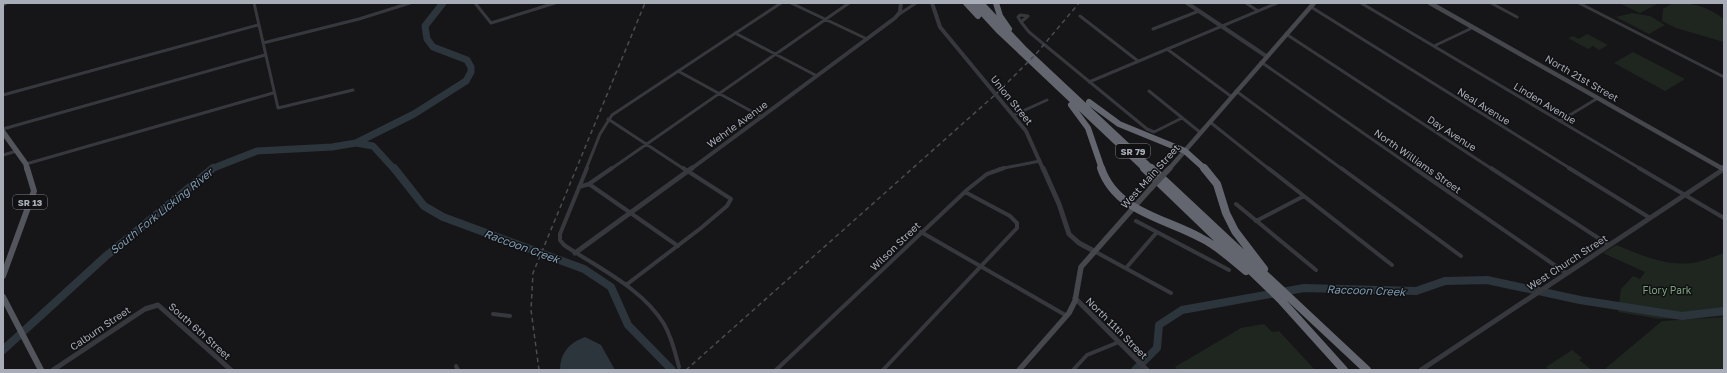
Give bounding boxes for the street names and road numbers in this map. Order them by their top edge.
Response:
street label: North 21st Street [1543,52,1621,104]
street label: Union Street [988,73,1036,127]
street label: Linden Avenue [1512,80,1578,126]
street label: Neal Avenue [1455,85,1513,127]
street label: Wehrle Avenue [704,98,770,150]
street label: Day Avenue [1425,113,1479,153]
street label: North Williams Street [1372,126,1464,196]
street label: West Main Street [1118,142,1182,210]
road number: SR 79 [1116,144,1150,158]
road number: SR 13 [13,195,47,209]
street label: Wilson Street [867,219,923,273]
street label: West Church Street [1525,232,1609,292]
street label: North 11th Street [1084,295,1150,361]
street label: South 6th Street [166,300,234,362]
street label: Calburn Street [68,303,132,353]

